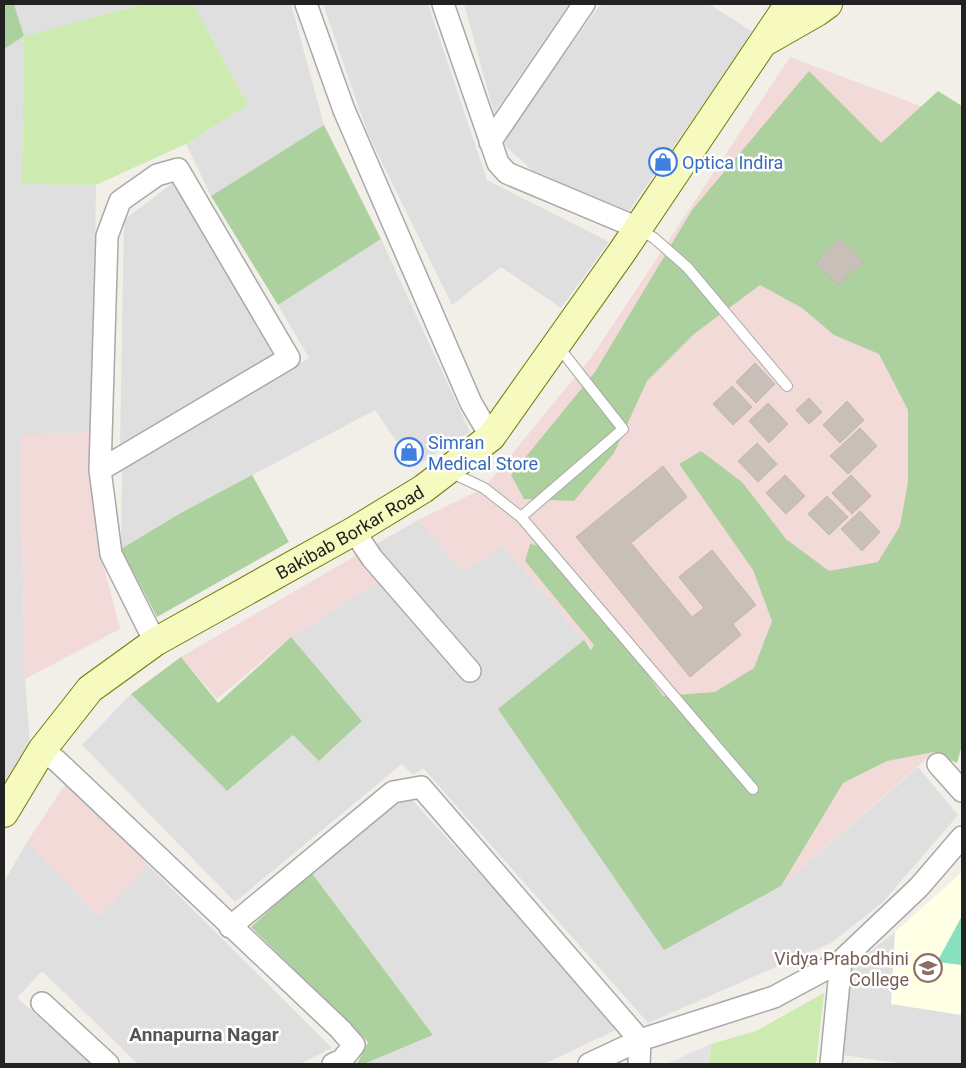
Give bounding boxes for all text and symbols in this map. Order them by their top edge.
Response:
shop icon: Optica Indira [648,147,678,177]
place label: Optica Indira [682,152,783,173]
place label: Simran Medical Store [428,432,538,474]
shop icon: Simran Medical Store [394,437,424,467]
street label: Bakibab Borkar Road [272,481,427,583]
place label: Vidya Prabodhini College [774,948,909,990]
school or university icon: Vidya Prabodhini College [913,953,943,983]
district label: Annapurna Nagar [129,1023,279,1046]

